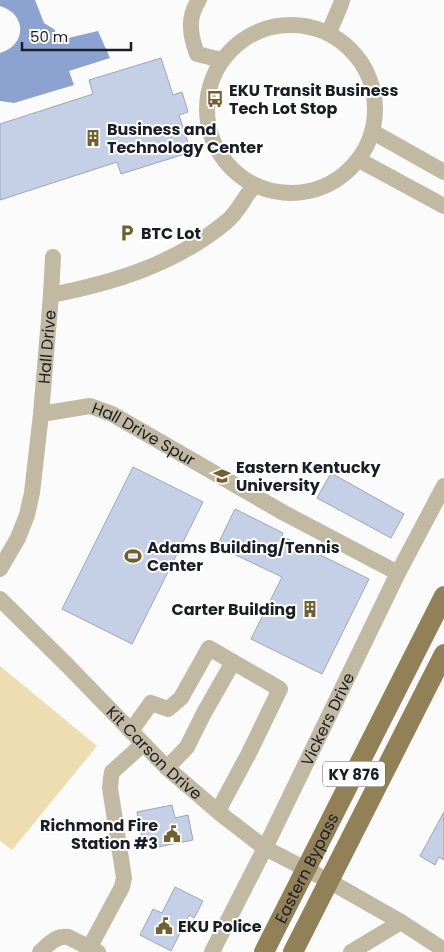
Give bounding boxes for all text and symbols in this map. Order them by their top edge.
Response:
scale bar [22,20,131,52]
text: 50 m [30,26,68,47]
place label: EKU Transit Business Tech Lot Stop [229,79,399,120]
bus stop icon: EKU Transit Business Tech Lot Stop [205,89,225,109]
place label: Business and Technology Center [107,118,263,159]
building icon: Business and Technology Center [83,128,103,148]
place label: BTC Lot [141,222,201,245]
parking icon: BTC Lot [117,223,137,243]
street label: Hall Drive [32,309,61,385]
street label: Hall Drive Spur [89,396,200,471]
place label: Eastern Kentucky University [236,456,381,497]
school or university icon: Eastern Kentucky University [212,466,232,486]
place label: Adams Building/Tennis Center [147,536,340,577]
sports icon: Adams Building/Tennis Center [123,546,143,566]
place label: Carter Building [172,598,296,621]
building icon: Carter Building [300,599,320,619]
street label: Vickers Drive [295,668,360,770]
street label: Kit Carson Drive [101,701,208,805]
road number: KY 876 [323,762,385,786]
street label: Eastern Bypass [269,809,344,927]
place label: Richmond Fire Station #3 [40,814,158,855]
public building icon: Richmond Fire Station #3 [162,824,182,844]
place label: EKU Police [178,915,262,938]
public building icon: EKU Police [154,916,174,936]

